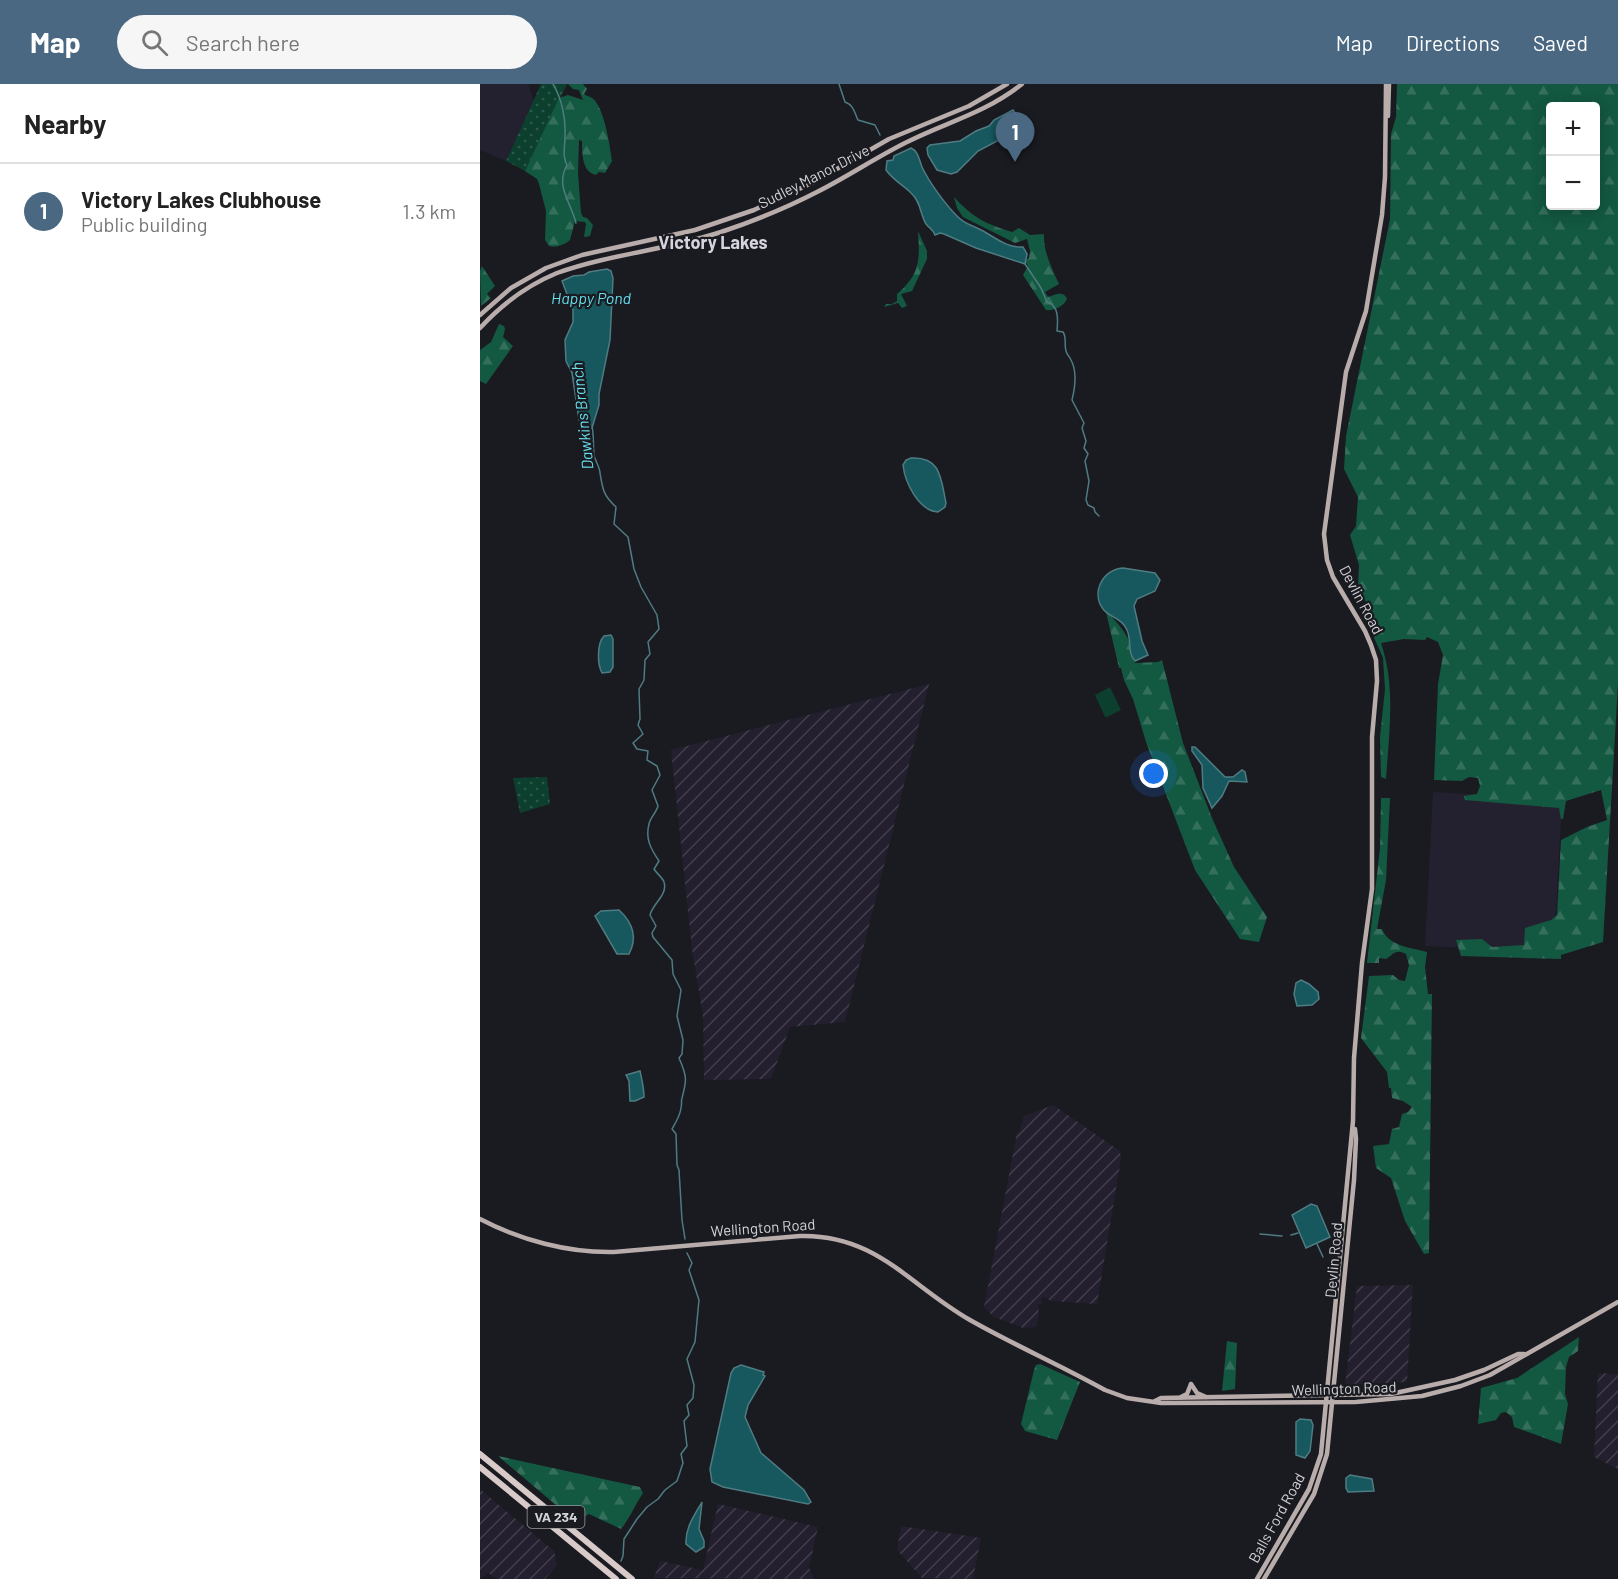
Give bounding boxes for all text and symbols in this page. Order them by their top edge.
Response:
search box [117,15,537,69]
text: Map [30,25,81,59]
icon: search [138,26,171,59]
text: Search here [186,29,300,55]
text: Map [1336,30,1373,55]
text: Directions [1406,30,1500,55]
text: Saved [1533,30,1588,55]
map controls [1546,102,1600,210]
button: + [1546,102,1600,156]
text: Nearby [24,108,106,139]
pin: 1 [996,112,1034,162]
street label: Sudley Manor Drive [755,140,872,212]
button: − [1546,156,1600,210]
text: Victory Lakes Clubhouse [81,186,321,212]
text: 1 [40,199,47,223]
text: 1.3 km [403,199,456,223]
text: Public building [81,212,207,236]
district label: Victory Lakes [658,231,768,253]
water label: Happy Pond [551,288,632,307]
water label: Dawkins Branch [566,361,597,471]
street label: Devlin Road [1336,562,1388,637]
your location [1139,759,1168,788]
street label: Wellington Road [710,1214,816,1240]
street label: Devlin Road [1321,1221,1345,1298]
street label: Wellington Road [1291,1377,1397,1399]
street label: Balls Ford Road [1244,1469,1308,1566]
road number: VA 234 [528,1506,584,1528]

